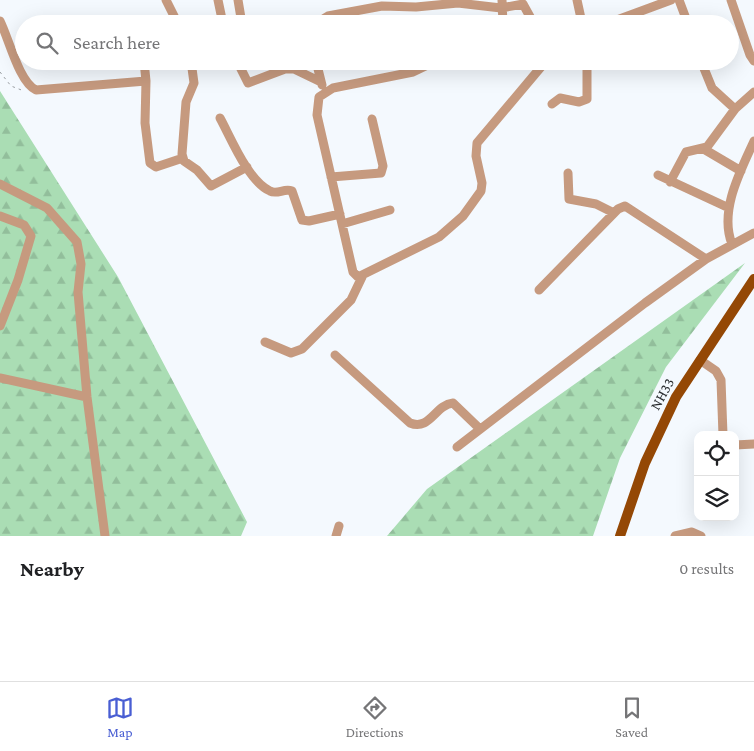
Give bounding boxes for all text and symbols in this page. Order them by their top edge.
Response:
search box [15,15,739,70]
icon: search [33,29,61,57]
text: Search here [73,32,160,53]
street label: NH33 [647,375,677,413]
map controls [694,431,739,521]
button: locate [694,431,739,476]
button: layers [694,476,739,521]
text: Nearby [20,557,84,581]
text: 0 results [679,560,734,577]
tab: Map [106,694,134,740]
tab: Directions [346,694,404,740]
tab: Saved [615,694,648,740]

